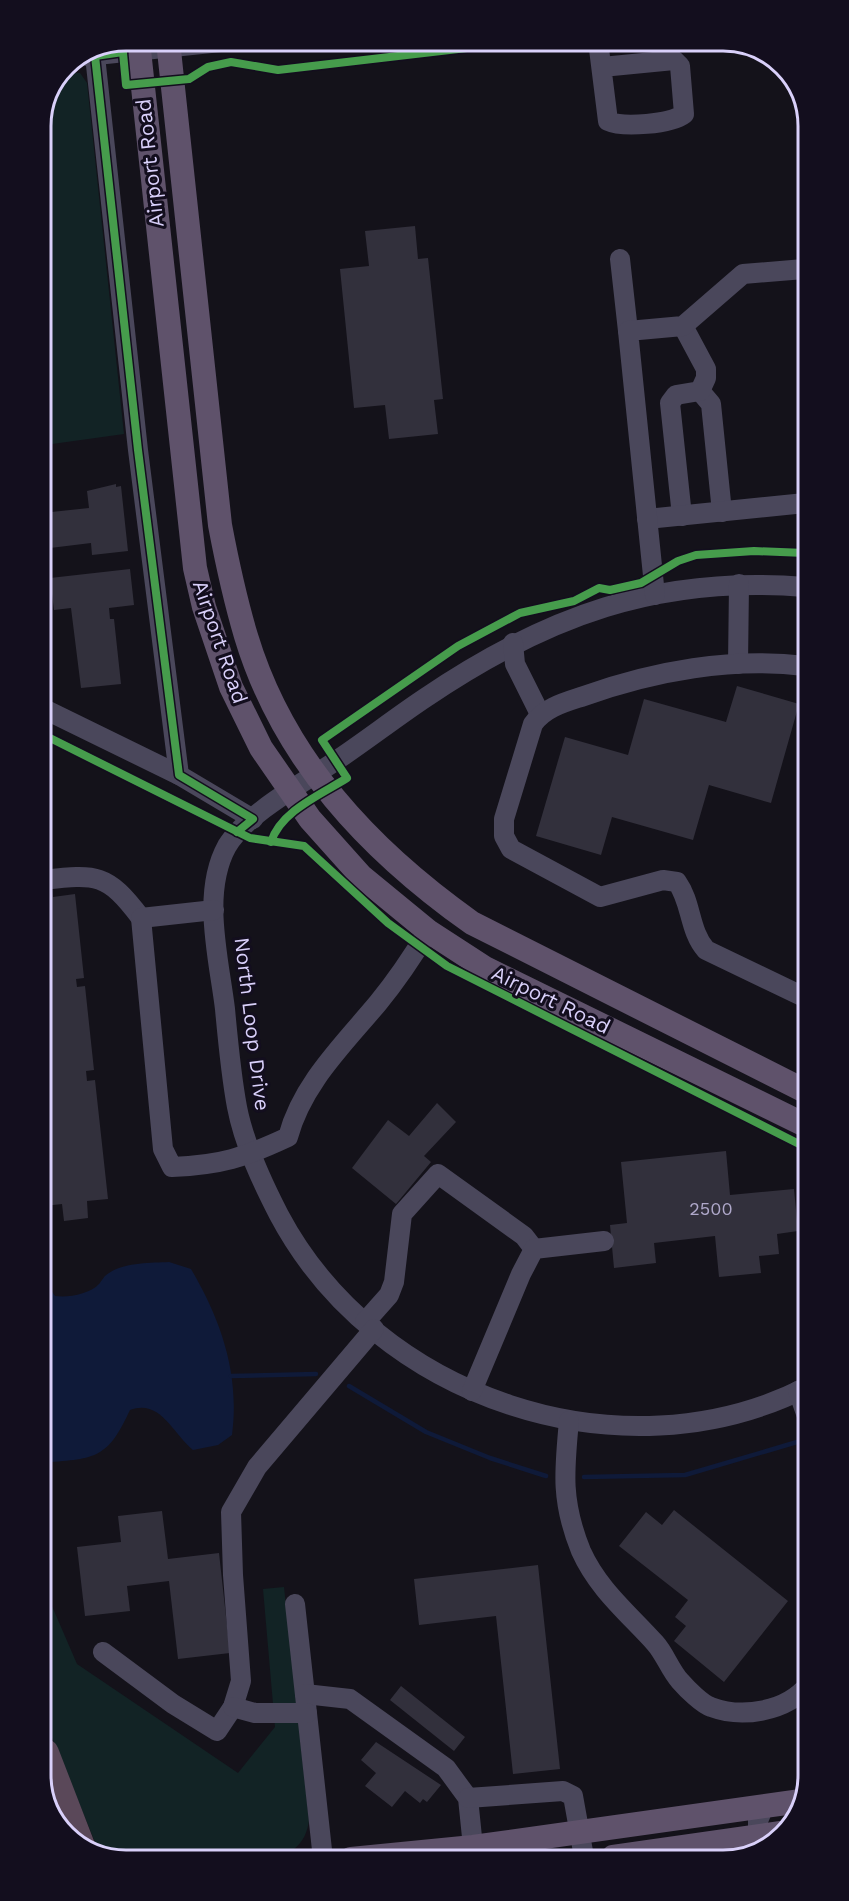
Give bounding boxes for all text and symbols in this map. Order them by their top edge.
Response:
street label: Airport Road [130,98,169,228]
street label: Airport Road [188,577,253,707]
street label: North Loop Drive [229,936,276,1112]
street label: Airport Road [488,960,615,1039]
house number: 2500 [689,1198,733,1219]

